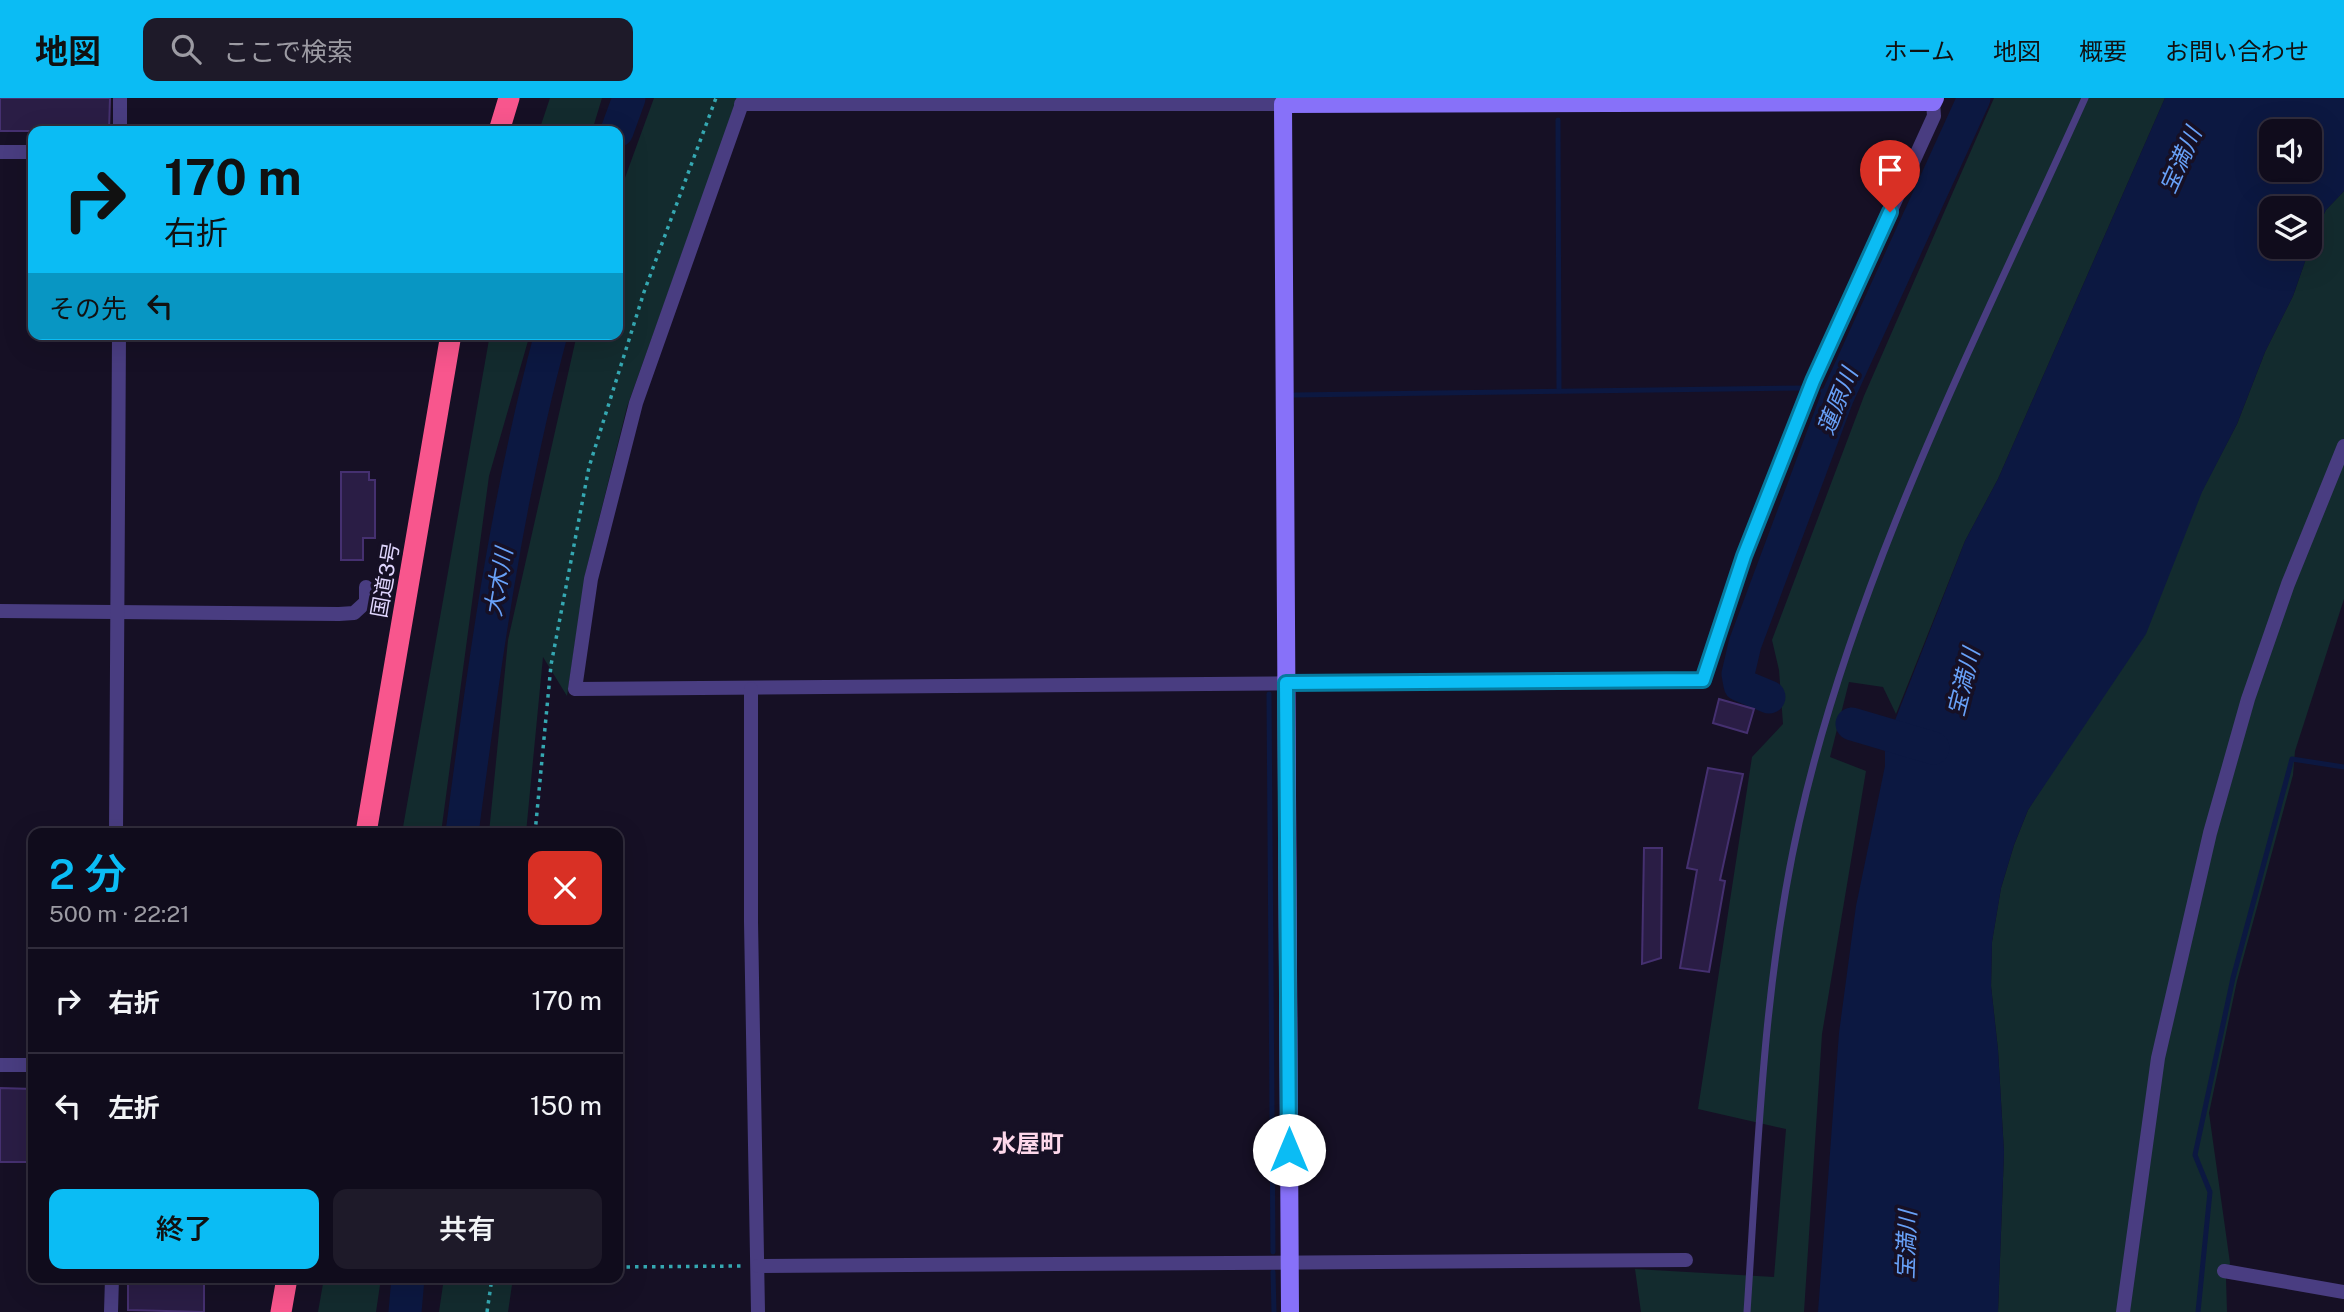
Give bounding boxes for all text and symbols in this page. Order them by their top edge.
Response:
search box [143,18,633,81]
icon: search [167,30,205,68]
text: 地図 [35,32,101,70]
text: ここで検索 [223,36,353,67]
text: ホーム [1884,37,1955,65]
text: 地図 [1993,37,2041,65]
text: 概要 [2079,37,2127,65]
text: お問い合わせ [2165,37,2309,65]
map controls [2259,119,2322,259]
button: sound [2259,119,2322,182]
water label: 宝満川 [2154,120,2208,197]
pin [1860,140,1920,212]
text: 170 m [164,148,302,206]
icon: arrive [1871,151,1909,189]
icon: right [49,154,140,245]
button: layers [2259,196,2322,259]
text: 右折 [164,214,228,251]
icon: left [141,287,179,325]
text: その先 [49,293,127,324]
water label: 蓮原川 [1812,361,1864,438]
street label: 国道3号 [366,540,404,620]
water label: 大木川 [479,543,518,618]
water label: 宝満川 [1942,642,1985,719]
text: 2 分 [49,849,127,898]
button: close [528,851,602,925]
text: 500 m · 22:21 [49,900,190,927]
icon: right [49,982,87,1020]
text: 170 m [532,985,602,1016]
text: 右折 [108,987,160,1018]
icon: left [49,1087,87,1125]
text: 150 m [530,1090,602,1121]
text: 左折 [108,1092,160,1123]
position arrow [1252,1113,1326,1187]
district label: 水屋町 [992,1129,1064,1157]
button: 終了 [49,1189,319,1269]
button: 共有 [333,1189,602,1269]
water label: 宝満川 [1891,1207,1921,1280]

